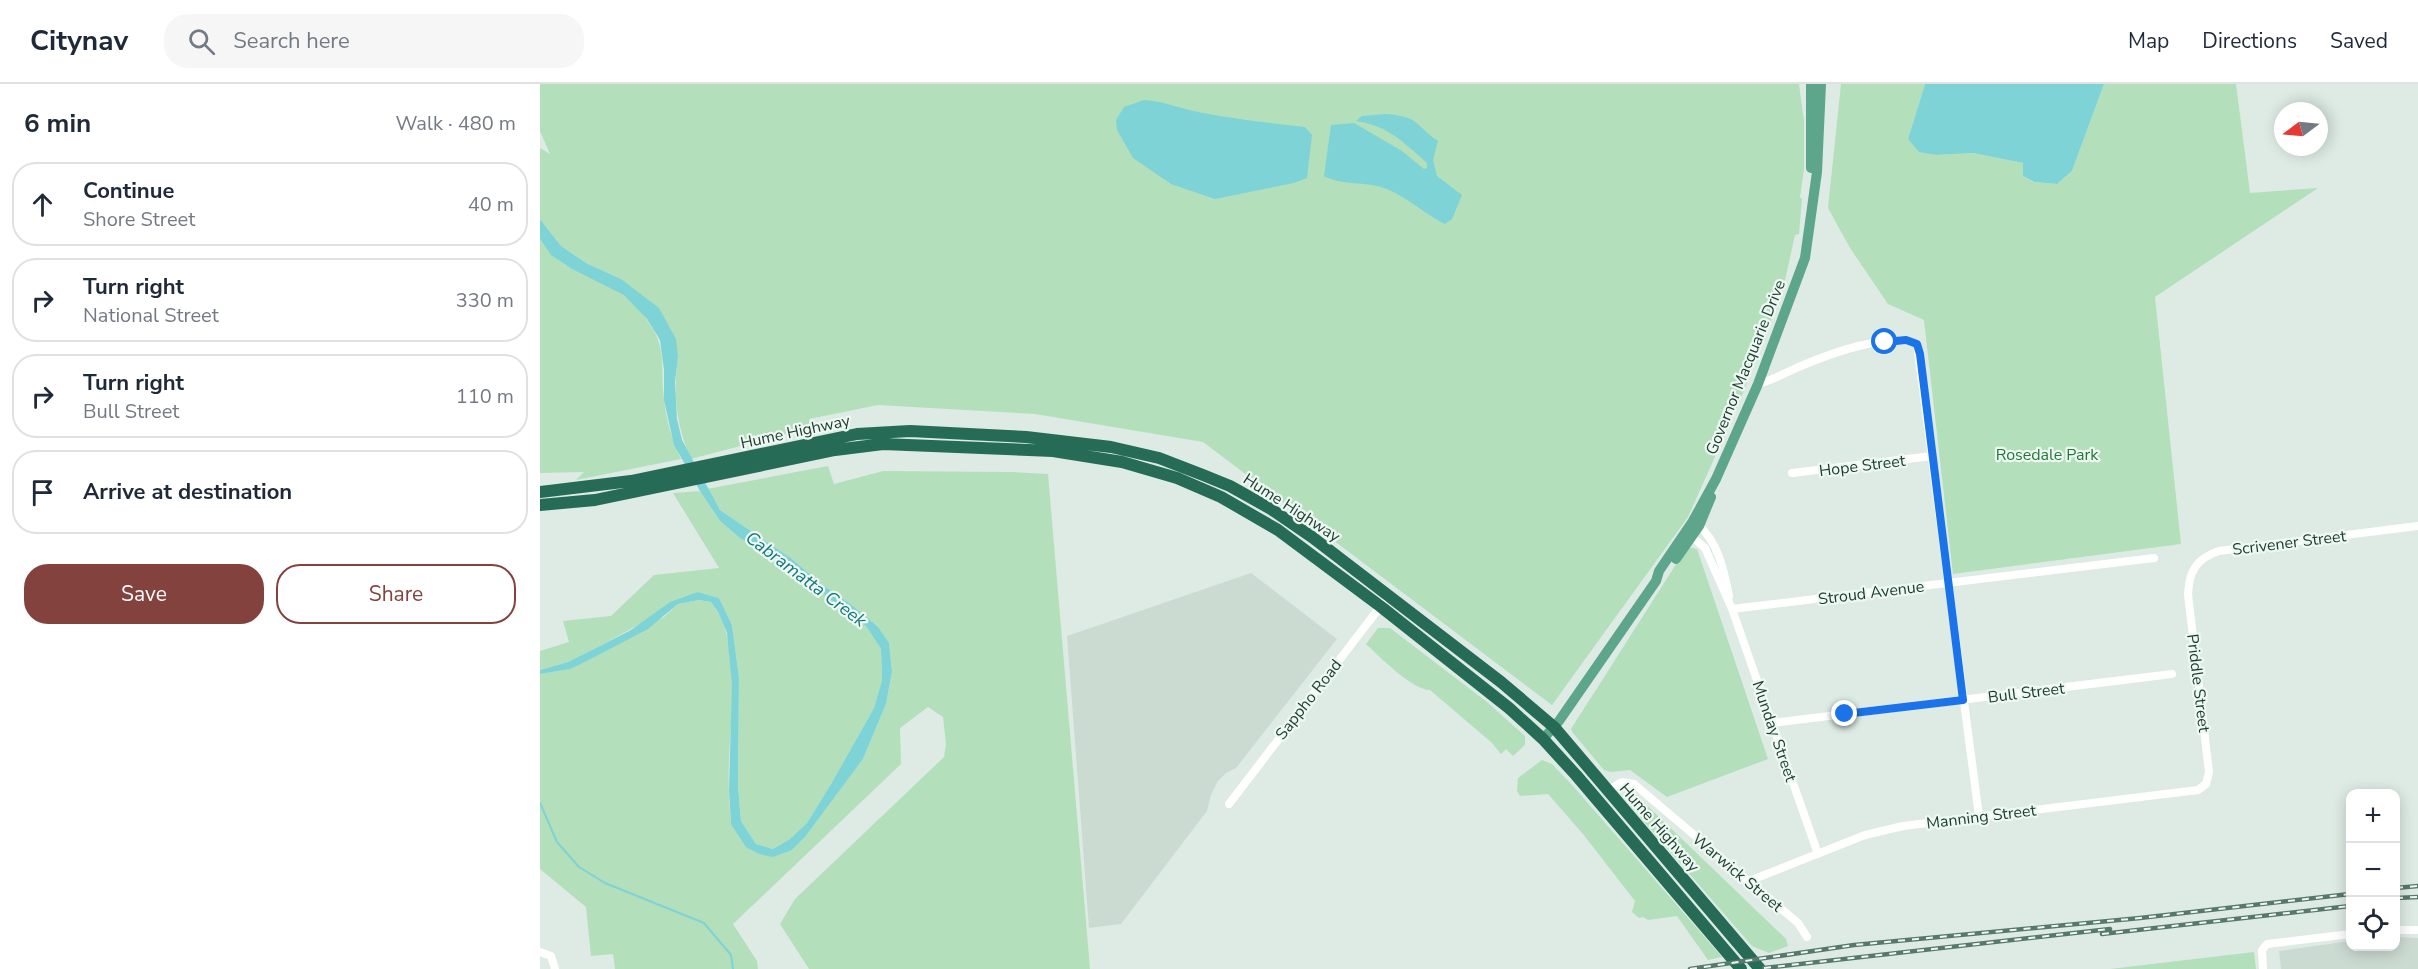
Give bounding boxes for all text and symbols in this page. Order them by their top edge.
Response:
search box [164,14,584,68]
text: Citynav [30,22,128,60]
icon: search [185,25,218,58]
text: Search here [233,26,350,56]
text: Map [2128,27,2169,55]
text: Directions [2202,27,2297,55]
text: Saved [2330,27,2388,55]
north arrow [2274,102,2328,156]
text: 6 min [24,106,91,141]
text: Walk · 480 m [396,110,516,137]
text: Continue [83,176,174,206]
icon: ahead [26,188,59,221]
text: 40 m [468,191,514,218]
text: Shore Street [83,206,195,233]
text: Turn right [83,272,184,302]
street label: Governor Macquarie Drive [1701,277,1791,458]
icon: right [26,284,59,317]
text: 330 m [456,287,514,314]
text: National Street [83,302,219,329]
route start [1871,328,1897,354]
text: Turn right [83,368,184,398]
icon: right [26,380,59,413]
text: 110 m [456,383,514,410]
text: Bull Street [83,398,179,425]
street label: Hume Highway [738,409,853,454]
park label: Rosedale Park [1996,444,2099,466]
street label: Hope Street [1818,450,1907,482]
street label: Hume Highway [1239,468,1345,548]
icon: arrive [26,476,59,509]
text: Arrive at destination [83,477,292,507]
street label: Scrivener Street [2231,525,2348,561]
water label: Cabramatta Creek [741,526,872,633]
button: Save [24,564,264,624]
button: Share [276,564,516,624]
street label: Stroud Avenue [1817,576,1925,610]
street label: Priddle Street [2181,633,2215,734]
street label: Sappho Road [1270,655,1347,744]
street label: Bull Street [1987,677,2066,709]
street label: Munday Street [1746,678,1802,785]
route end [1831,700,1857,726]
street label: Hume Highway [1614,778,1705,878]
map controls [2346,789,2400,951]
button: + [2346,789,2400,843]
street label: Manning Street [1925,799,2038,835]
street label: Warwick Street [1687,828,1788,917]
button: − [2346,843,2400,897]
button: locate [2346,897,2400,951]

